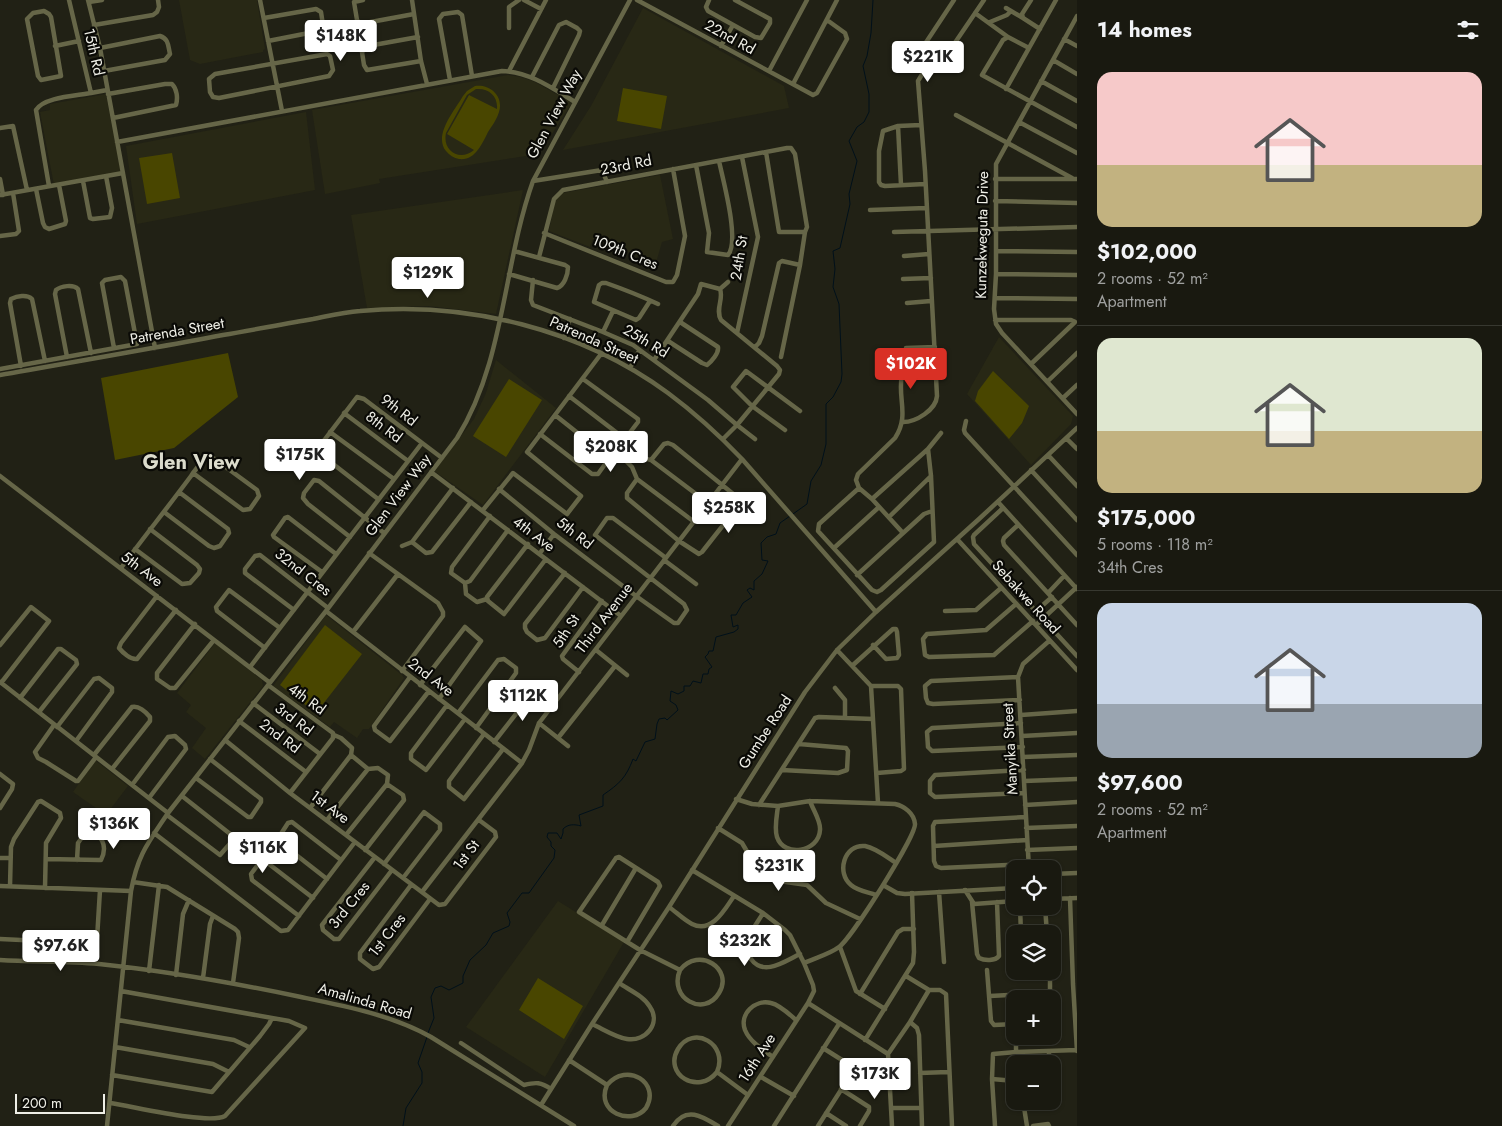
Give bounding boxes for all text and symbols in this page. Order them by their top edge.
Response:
street label: 22nd Rd [701,14,759,60]
text: 14 homes [1097,15,1192,45]
icon: filters [1454,16,1482,44]
pin: $148K [306,20,376,62]
text: $148K [316,24,366,47]
street label: 15th Rd [78,26,110,78]
pin: $221K [893,41,963,83]
text: $221K [903,45,953,68]
street label: Glen View Way [521,65,587,163]
icon: home [1245,105,1335,195]
street label: 23rd Rd [598,149,654,181]
street label: Kunzekweguta Drive [970,171,994,299]
street label: 109th Cres [589,229,661,275]
street label: 24th St [725,234,753,282]
text: $102,000 [1097,237,1197,267]
pin: $129K [393,256,463,299]
text: $129K [403,261,453,284]
text: 2 rooms · 52 m² [1097,267,1208,290]
text: Apartment [1097,290,1167,313]
street label: Patrenda Street [546,311,642,370]
street label: Patrenda Street [128,312,226,350]
street label: 25th Rd [619,319,673,363]
pin: $102K [876,348,946,390]
text: $102K [886,352,936,375]
icon: home [1245,370,1335,460]
street label: 9th Rd [376,389,422,431]
street label: 8th Rd [361,406,407,448]
pin: $208K [576,430,646,473]
text: $208K [585,435,637,458]
pin: $175K [265,438,335,481]
text: $175K [275,443,325,466]
district label: Glen View [142,448,240,477]
street label: Glen View Way [360,449,437,541]
pin: $258K [694,492,764,534]
text: $258K [703,496,755,519]
text: $175,000 [1097,503,1195,533]
street label: 4th Ave [508,511,560,557]
street label: 5th Rd [552,512,598,554]
text: 5 rooms · 118 m² [1097,533,1213,556]
street label: 32nd Cres [270,543,336,601]
street label: 5th Ave [116,546,168,592]
street label: Sebakwe Road [987,555,1065,639]
text: 34th Cres [1097,556,1163,579]
street label: Third Avenue [570,578,638,658]
street label: 5th St [547,609,585,652]
icon: home [1245,635,1335,725]
street label: 2nd Ave [403,652,459,702]
street label: 4th Rd [284,678,330,720]
pin: $112K [488,680,558,722]
text: $112K [499,684,547,707]
street label: Gumbe Road [733,691,797,773]
street label: 3rd Rd [270,697,318,741]
street label: Manyika Street [997,702,1023,795]
street label: 2nd Rd [255,713,305,759]
text: $97,600 [1097,768,1183,798]
street label: 1st Ave [306,785,354,829]
text: 2 rooms · 52 m² [1097,798,1208,821]
pin: $136K [79,808,149,850]
text: $136K [89,812,139,835]
text: Apartment [1097,821,1167,844]
pin: $116K [228,832,298,874]
street label: 1st St [447,835,485,875]
text: $116K [239,836,287,859]
pin: $231K [744,850,814,892]
text: $231K [754,854,804,877]
map controls [1006,860,1061,1110]
button: locate [1006,860,1061,915]
street label: 3rd Cres [323,877,375,933]
street label: 1st Cres [363,909,411,961]
pin: $232K [710,924,780,967]
button: layers [1006,925,1061,980]
text: $232K [719,929,771,952]
pin: $97.6K [20,930,102,972]
text: $97.6K [33,934,89,957]
street label: Amalinda Road [316,977,414,1025]
button: + [1006,990,1061,1045]
street label: 16th Ave [733,1029,781,1087]
button: − [1006,1055,1061,1110]
pin: $173K [840,1058,910,1100]
text: $173K [851,1062,899,1085]
scale bar [15,1091,105,1114]
text: 200 m [22,1093,62,1113]

